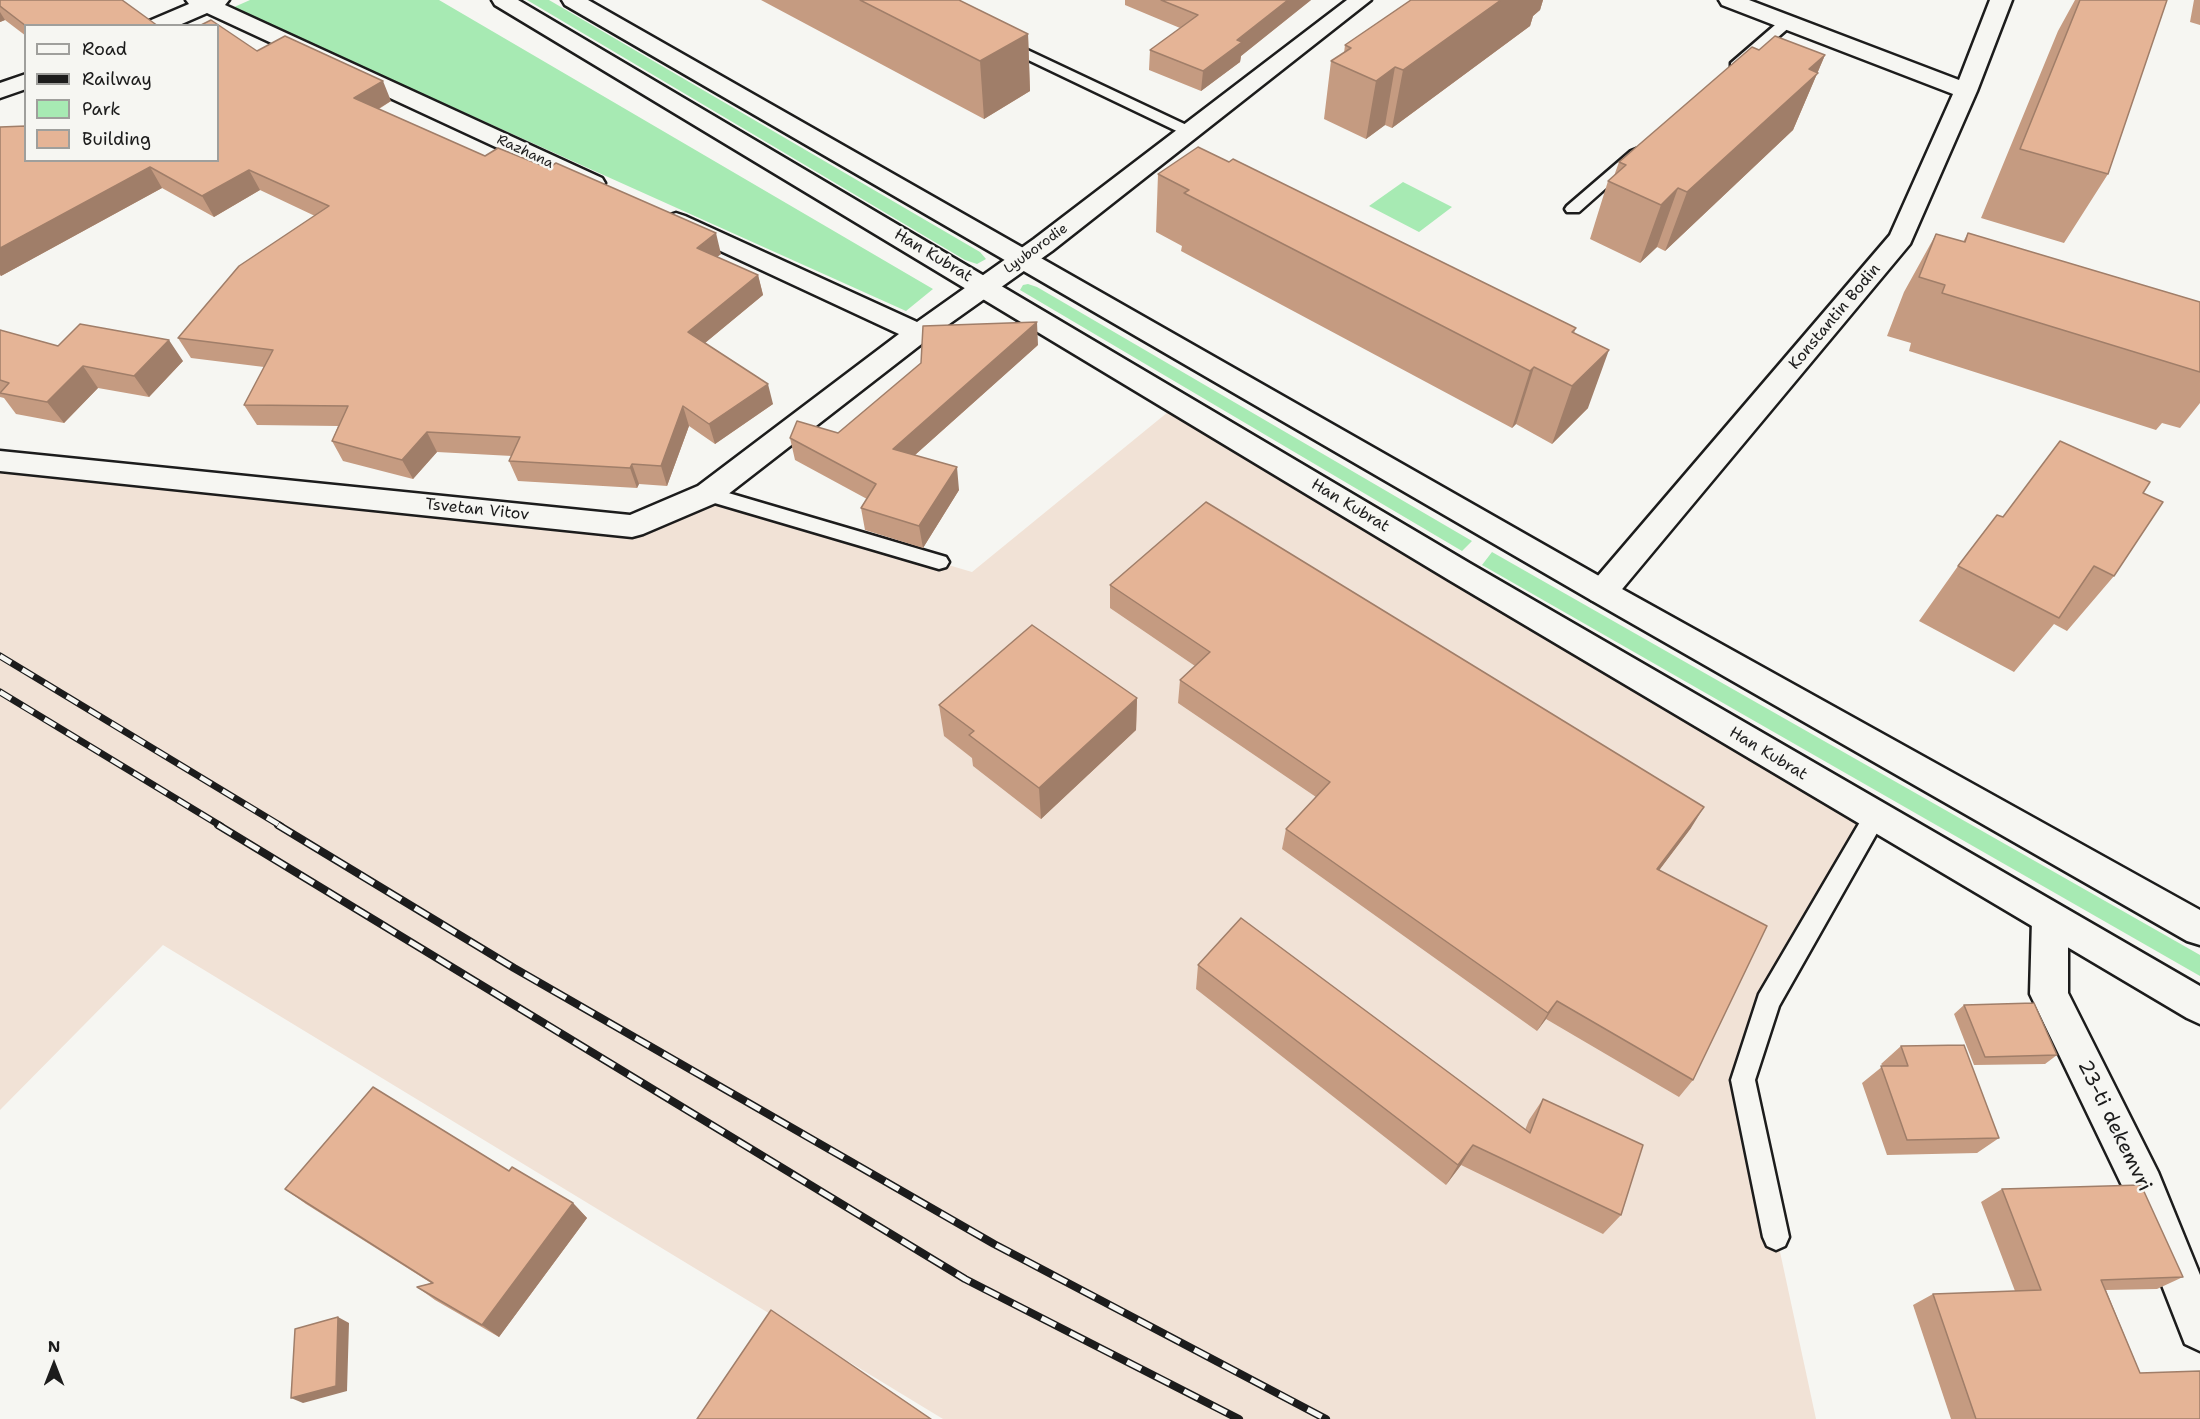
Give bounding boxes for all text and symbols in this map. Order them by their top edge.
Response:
legend [24,24,219,162]
text: Road [82,37,127,61]
text: Railway [82,67,152,91]
text: Park [82,97,121,121]
text: Building [82,127,151,151]
street label: Razhana [494,132,556,172]
street label: Lyuborodie [1001,220,1071,278]
street label: Han Kubrat [890,225,976,287]
street label: Konstantin Bodin [1785,260,1885,374]
street label: Han Kubrat [1307,475,1393,537]
street label: Tsvetan Vitov [424,495,530,525]
street label: Han Kubrat [1725,723,1811,785]
street label: 23-ti dekemvri [2072,1056,2156,1196]
north arrow [24,1335,84,1395]
text: N [48,1336,60,1357]

